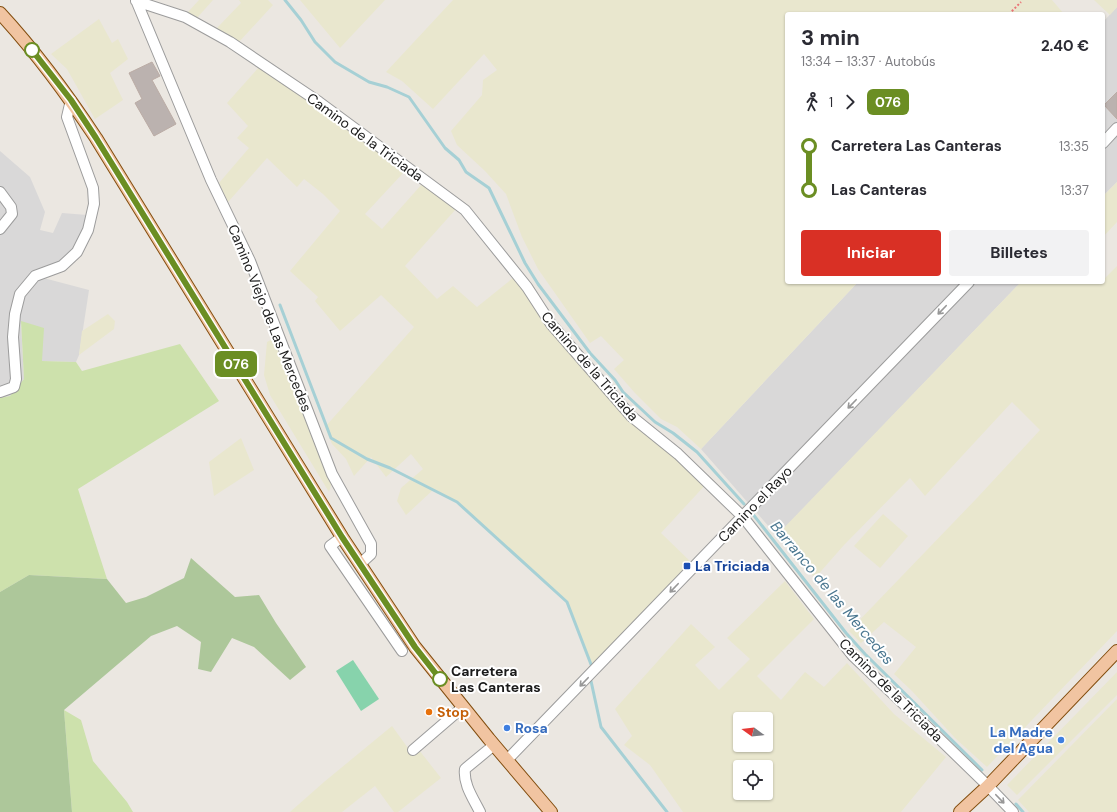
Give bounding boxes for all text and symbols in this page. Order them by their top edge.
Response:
text: 3 min [801,23,860,52]
text: 2.40 € [1041,36,1089,56]
unlabelled marker [24,42,40,58]
text: 13:34 – 13:37 · Autobús [801,53,936,70]
street label: Camino de la Triciada [303,89,427,185]
icon: walk [801,91,823,113]
icon: forward [839,91,861,113]
text: 076 [875,93,901,111]
text: 1 [829,94,833,111]
text: Carretera Las Canteras [831,136,1002,156]
text: 13:35 [1059,138,1089,155]
text: Las Canteras [831,180,927,200]
text: 13:37 [1060,182,1089,199]
street label: Camino Viejo de Las Mercedes [224,222,316,414]
button: Iniciar [801,230,941,276]
button: Billetes [949,230,1089,276]
one-way arrow [937,305,947,315]
street label: Camino de la Triciada [537,307,643,425]
line badge: 076 [213,351,259,377]
text: 076 [223,355,249,373]
one-way arrow [847,399,857,409]
street label: Camino el Rayo [714,462,796,546]
water label: Barranco de las Mercedes [766,517,898,669]
place label: La Triciada [695,557,769,575]
marker: La Triciada [682,561,692,571]
one-way arrow [669,583,679,593]
street label: Camino de la Triciada [835,634,947,746]
place label: Carretera Las Canteras [451,662,541,696]
marker: Carretera Las Canteras [432,671,448,687]
one-way arrow [580,676,589,686]
place label: Stop [437,703,469,721]
marker: Stop [424,707,434,717]
north arrow [733,712,773,752]
map controls [733,712,773,800]
place label: Rosa [515,719,548,737]
marker: Rosa [502,723,512,733]
place label: La Madre del Agua [990,723,1053,757]
marker: La Madre del Agua [1056,735,1066,745]
button: locate [733,760,773,800]
one-way arrow [996,794,1005,804]

